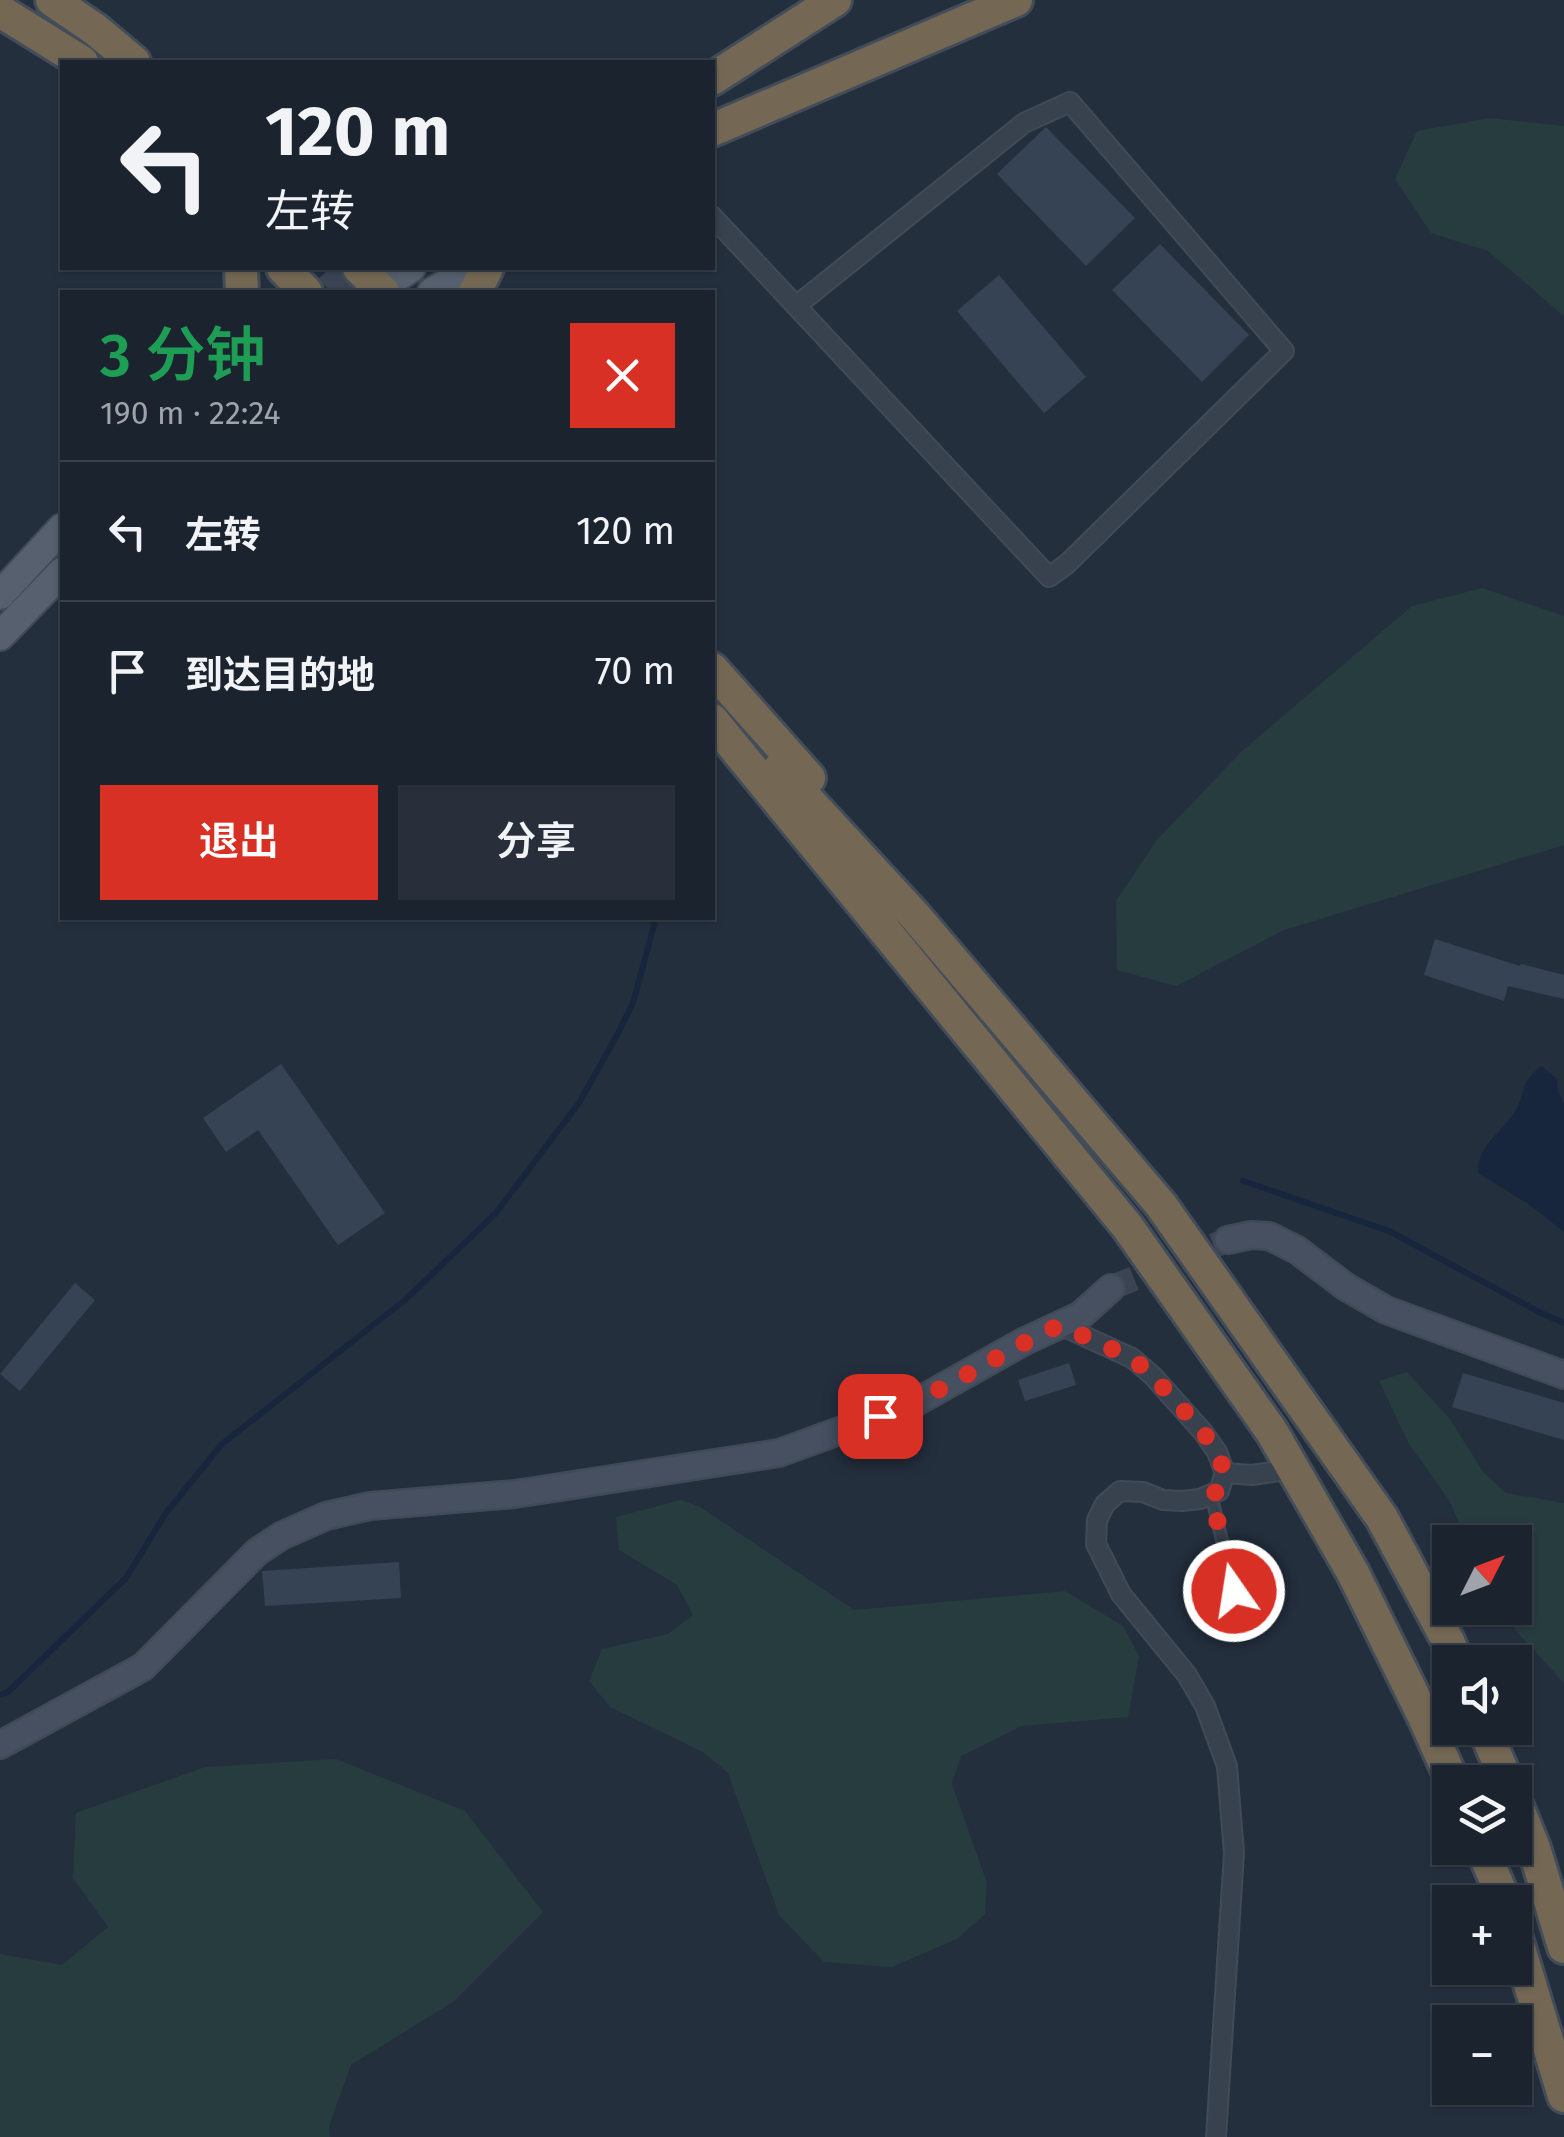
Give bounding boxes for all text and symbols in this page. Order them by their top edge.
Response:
text: 120 m [265,90,450,174]
icon: left [100,100,230,230]
text: 左转 [265,185,355,239]
text: 3 分钟 [100,320,266,392]
button: close [570,323,675,428]
text: 190 m · 22:24 [100,394,280,432]
icon: left [100,504,155,559]
text: 120 m [576,508,675,554]
text: 左转 [185,512,261,558]
icon: arrive [100,644,155,699]
text: 70 m [595,648,675,694]
text: 到达目的地 [185,652,375,698]
button: 退出 [100,785,378,900]
button: 分享 [398,785,675,900]
pin [838,1374,923,1459]
icon: arrive [853,1389,908,1444]
north arrow [1432,1525,1532,1625]
map controls [1432,1525,1532,2105]
position arrow [1182,1539,1286,1643]
button: sound [1432,1645,1532,1745]
button: layers [1432,1765,1532,1865]
button: + [1432,1885,1532,1985]
button: − [1432,2005,1532,2105]

